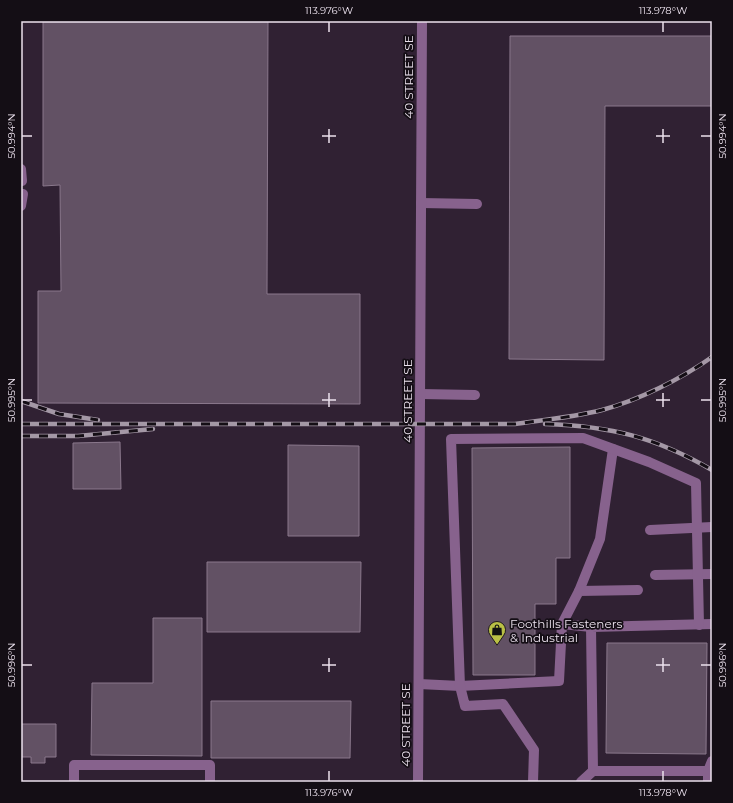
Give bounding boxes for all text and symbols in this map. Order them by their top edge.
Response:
text: 113.976°W [305,4,353,17]
text: 113.978°W [639,4,687,17]
street label: 40 STREET SE [401,35,416,119]
text: 50.994°N [5,113,18,159]
text: 50.994°N [716,113,729,159]
street label: 40 STREET SE [400,359,415,443]
text: 50.995°N [5,378,18,422]
text: 50.995°N [716,378,729,422]
place label: Foothills Fasteners & Industrial [510,616,622,645]
shop icon: Foothills Fasteners & Industrial [487,620,507,645]
text: 50.996°N [5,643,18,687]
text: 50.996°N [716,643,729,687]
street label: 40 STREET SE [398,683,413,767]
text: 113.976°W [305,786,353,799]
text: 113.978°W [639,786,687,799]

